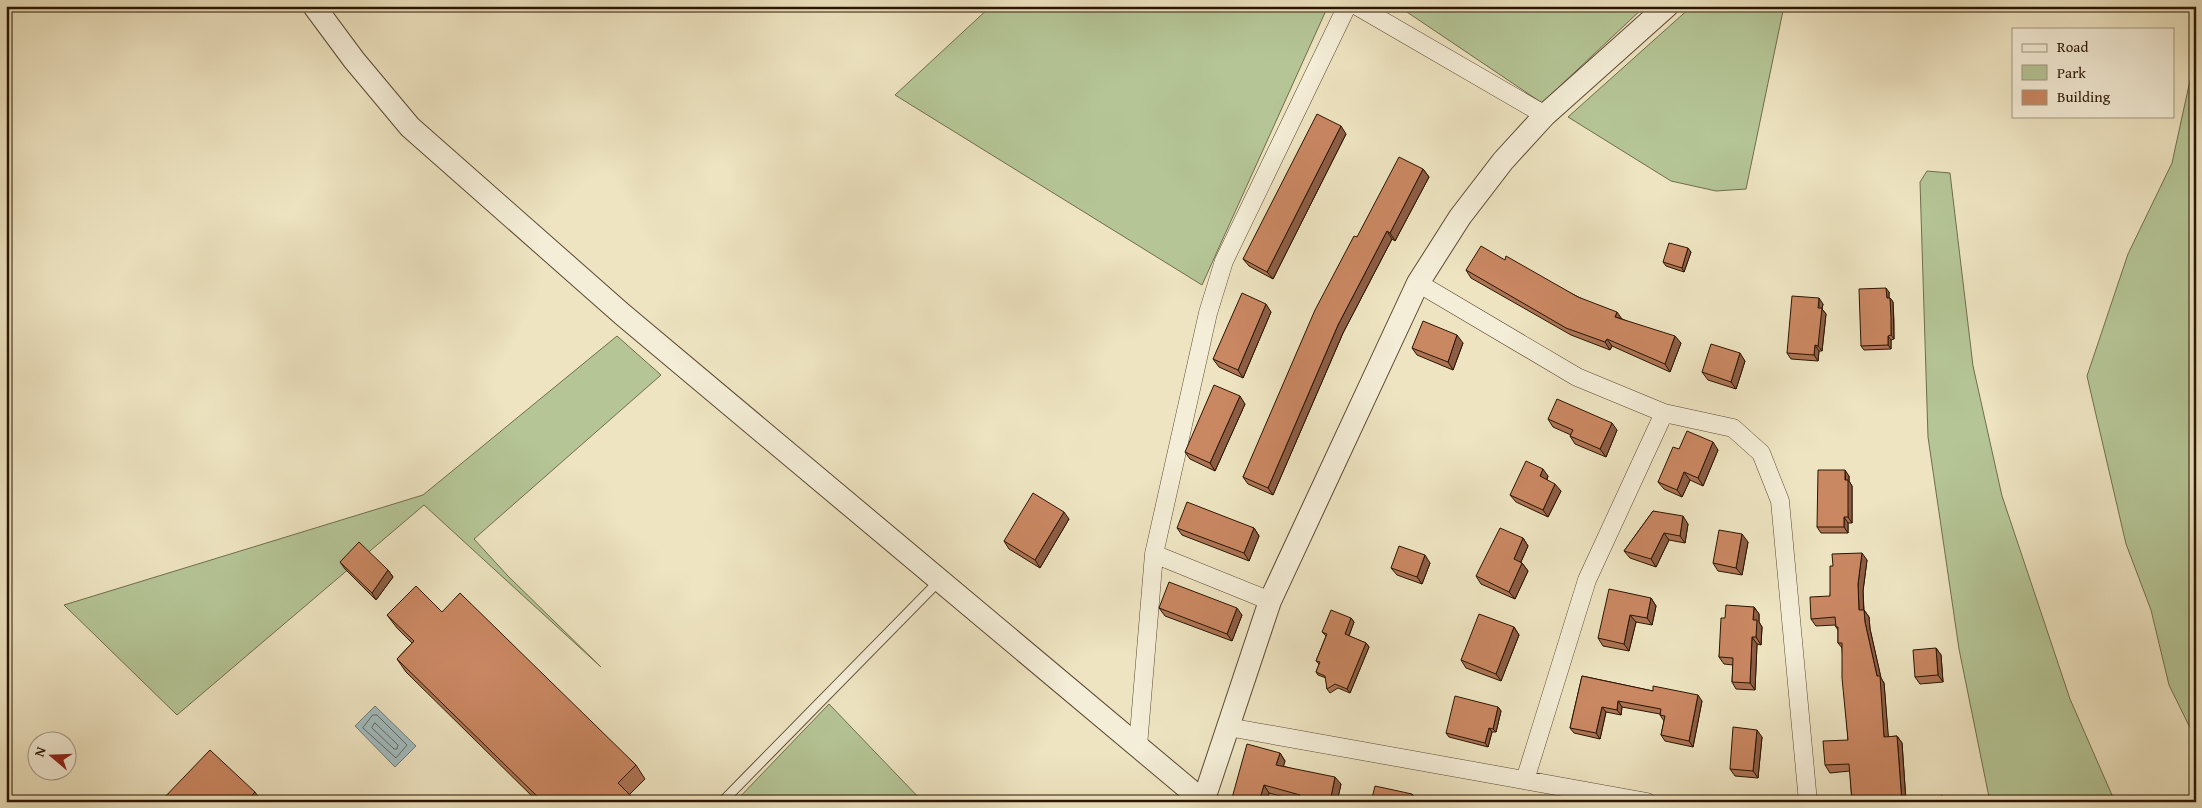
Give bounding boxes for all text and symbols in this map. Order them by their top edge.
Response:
legend [2012,28,2174,118]
text: Road [2057,36,2088,57]
text: Park [2057,62,2086,83]
text: Building [2057,86,2111,107]
north arrow [28,730,78,780]
text: N [29,743,51,759]

